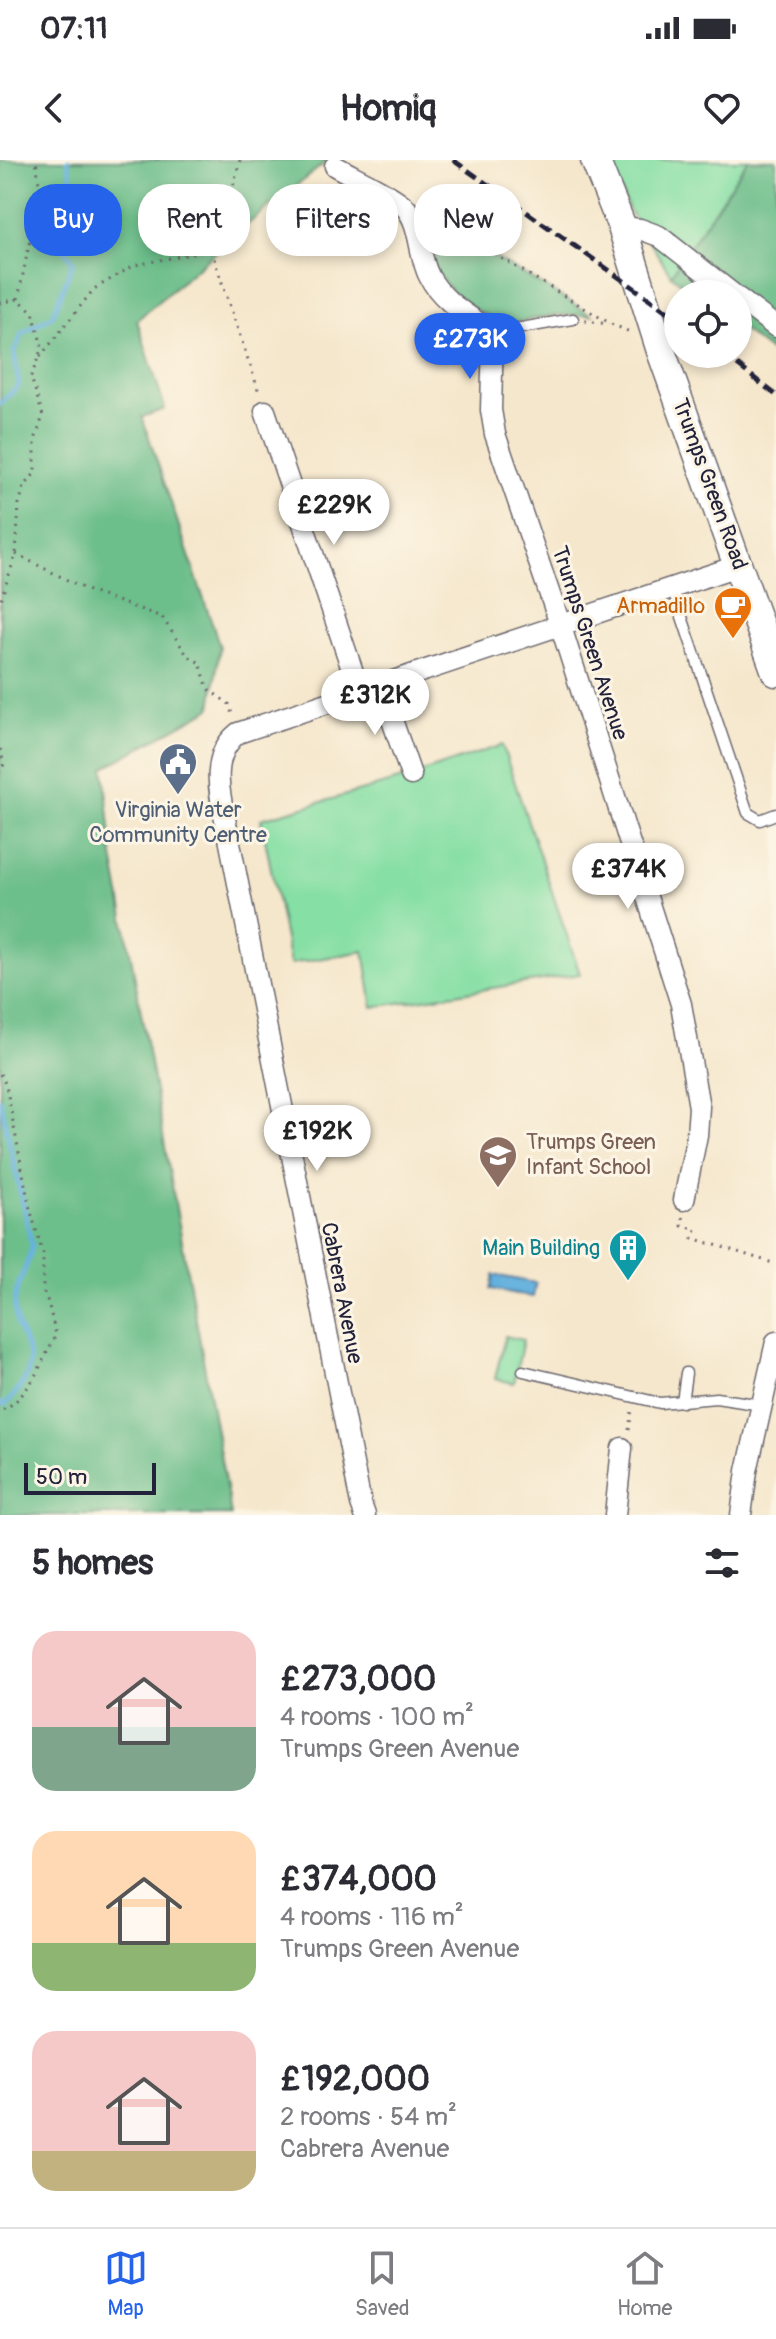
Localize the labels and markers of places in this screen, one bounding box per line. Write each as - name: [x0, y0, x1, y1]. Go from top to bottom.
- pin: £273K: [414, 313, 526, 381]
- pin: £229K: [278, 479, 390, 547]
- cafe icon: Armadillo: [712, 585, 754, 640]
- place label: Armadillo: [616, 592, 705, 620]
- pin: £312K: [319, 669, 431, 737]
- public building icon: Virginia Water Community Centre: [157, 741, 199, 796]
- place label: Virginia Water Community Centre: [89, 796, 267, 849]
- pin: £374K: [572, 843, 684, 911]
- pin: £192K: [261, 1105, 373, 1173]
- place label: Trumps Green Infant School: [526, 1128, 656, 1181]
- school or university icon: Trumps Green Infant School: [477, 1134, 519, 1189]
- building icon: Main Building: [607, 1227, 649, 1282]
- place label: Main Building: [482, 1234, 600, 1262]

